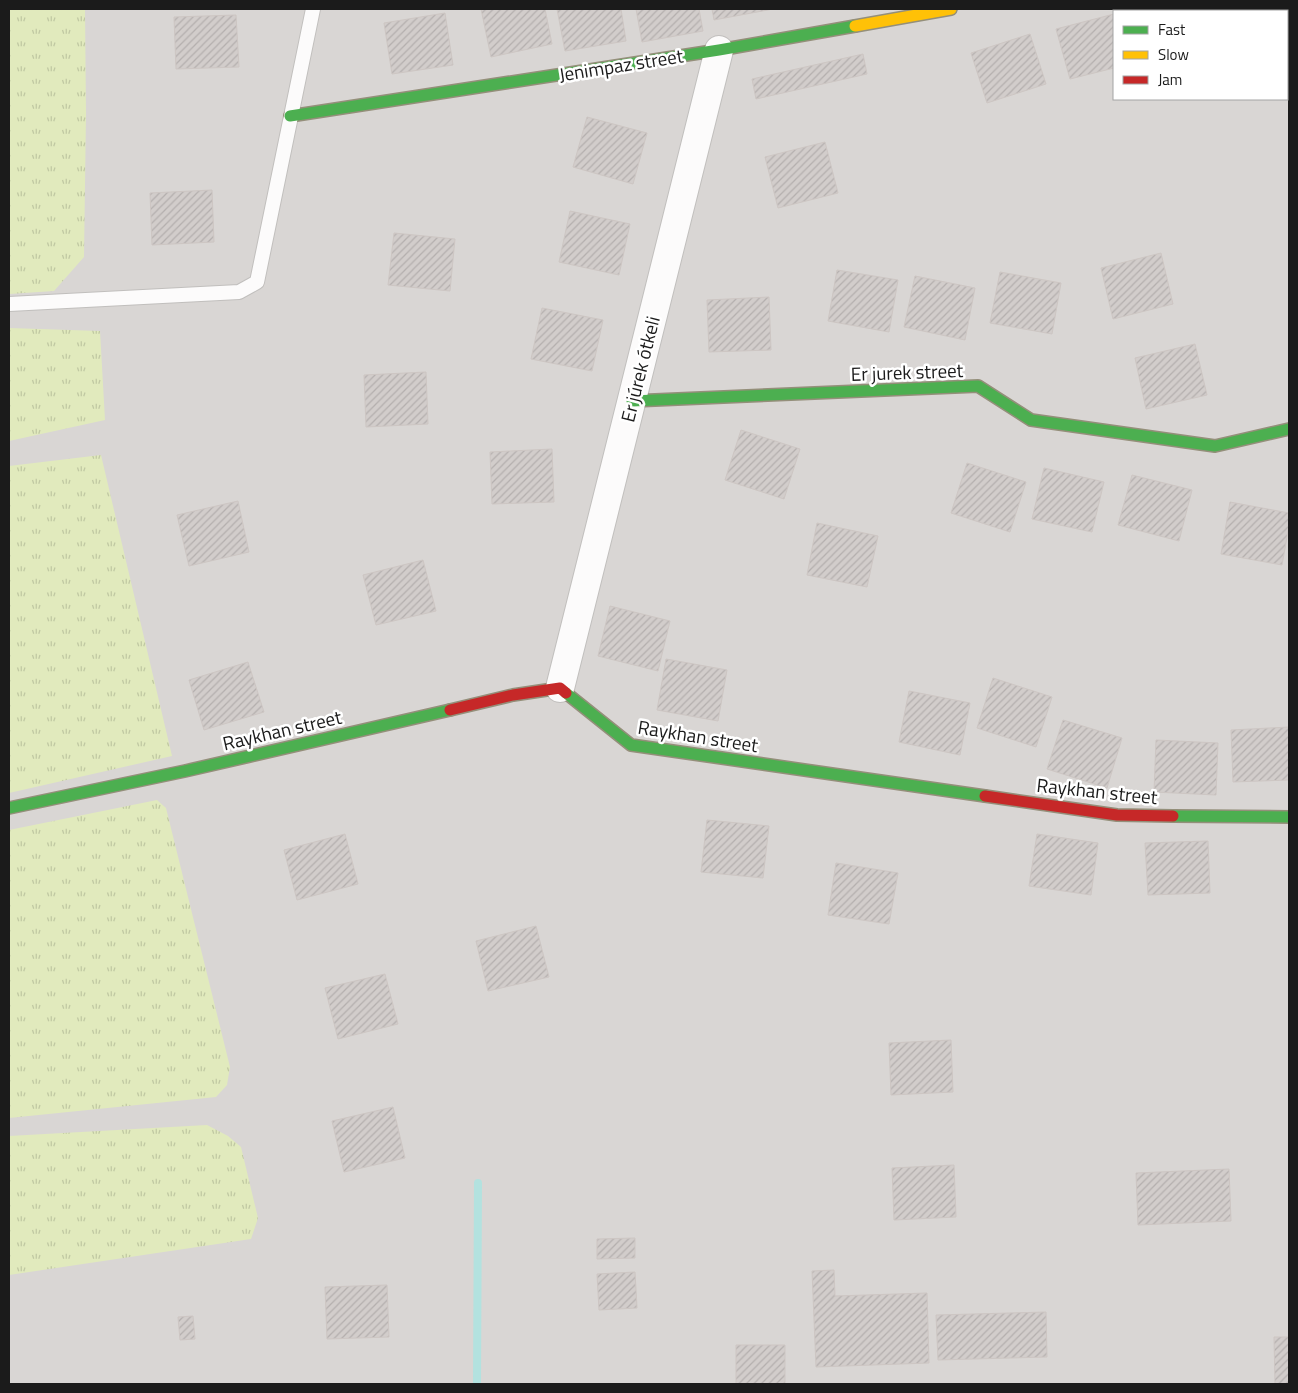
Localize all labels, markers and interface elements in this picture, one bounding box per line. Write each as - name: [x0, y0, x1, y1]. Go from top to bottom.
- legend: [1113, 10, 1288, 100]
- text: Fast: [1158, 18, 1186, 41]
- street label: Jenimpaz street: [557, 40, 685, 89]
- text: Slow: [1158, 43, 1189, 66]
- text: Jam: [1158, 68, 1182, 91]
- street label: Er júrek ótkeli: [612, 313, 667, 425]
- street label: Er jurek street: [850, 355, 964, 388]
- street label: Raykhan street: [220, 702, 345, 757]
- street label: Raykhan street: [636, 712, 761, 759]
- street label: Raykhan street: [1035, 770, 1159, 811]

